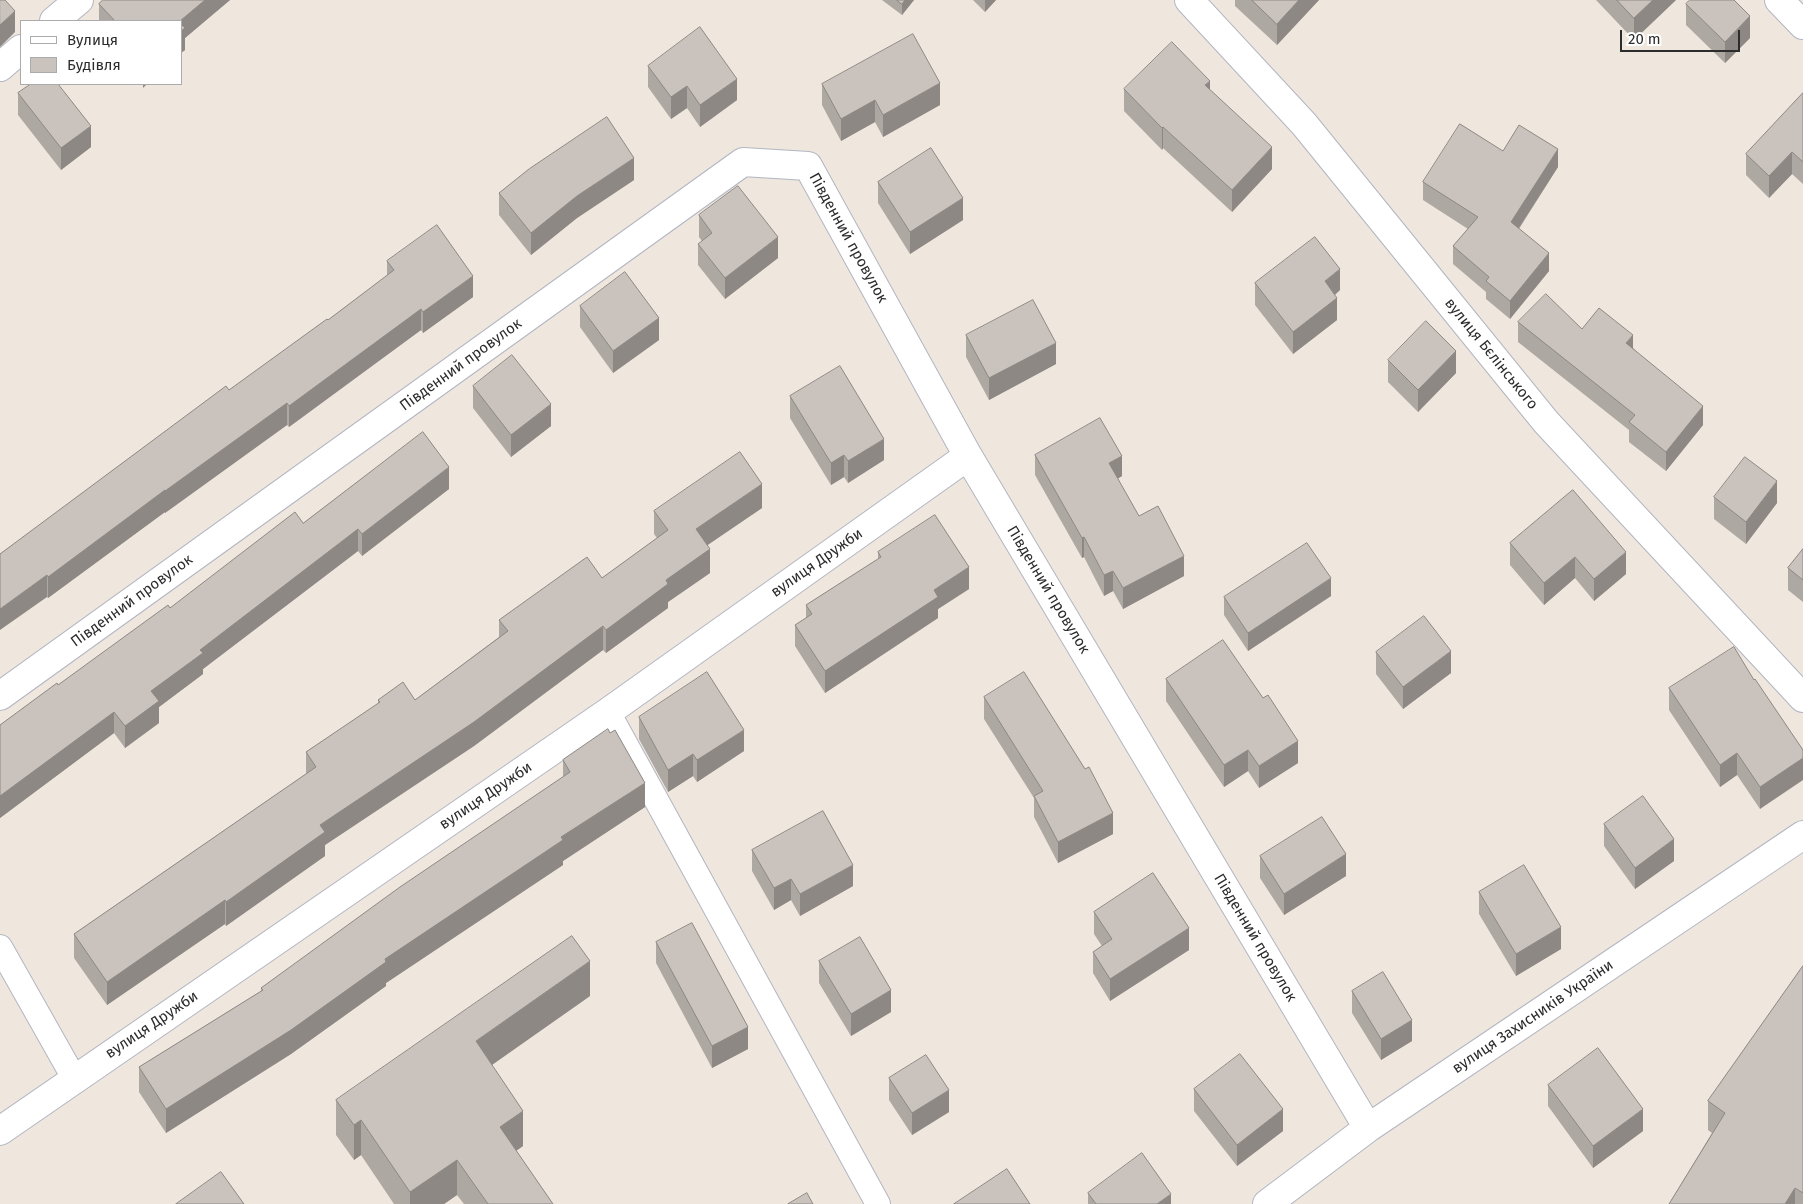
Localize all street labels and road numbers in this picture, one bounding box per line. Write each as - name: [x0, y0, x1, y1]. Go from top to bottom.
- street label: Південний провулок: [805, 170, 891, 306]
- street label: вулиця Бєлінського: [1441, 295, 1541, 413]
- street label: Південний провулок: [397, 315, 525, 415]
- street label: Південний провулок: [1003, 523, 1093, 657]
- street label: вулиця Дружби: [768, 525, 866, 601]
- street label: Південний провулок: [68, 551, 196, 651]
- street label: вулиця Дружби: [436, 758, 536, 834]
- street label: Південний провулок: [1210, 871, 1300, 1005]
- street label: вулиця Захисників України: [1449, 956, 1617, 1078]
- street label: вулиця Дружби: [102, 987, 202, 1063]

